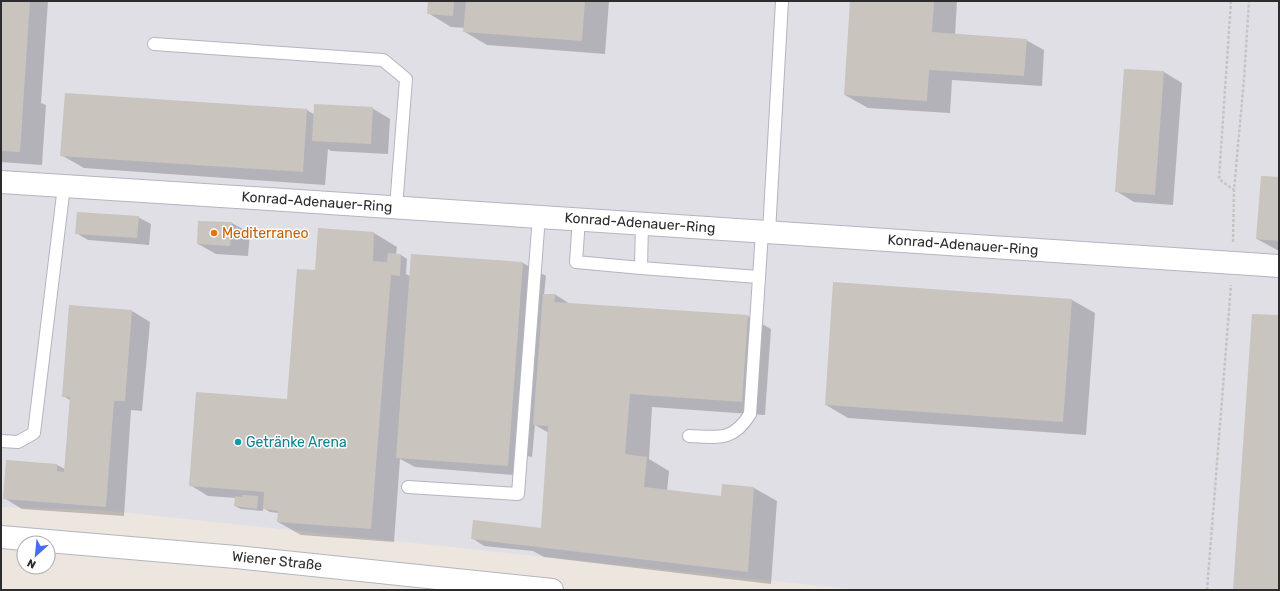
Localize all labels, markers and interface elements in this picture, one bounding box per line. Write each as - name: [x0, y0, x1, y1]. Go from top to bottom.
- street label: Konrad-Adenauer-Ring: [241, 188, 393, 216]
- street label: Konrad-Adenauer-Ring: [564, 209, 716, 237]
- place label: Mediterraneo: [222, 225, 309, 242]
- marker: Mediterraneo: [209, 228, 219, 238]
- street label: Konrad-Adenauer-Ring: [887, 231, 1039, 259]
- place label: Getränke Arena: [246, 434, 347, 451]
- marker: Getränke Arena: [233, 437, 243, 447]
- north arrow: [16, 535, 56, 575]
- street label: Wiener Straße: [231, 548, 323, 574]
- text: N: [25, 556, 38, 571]

